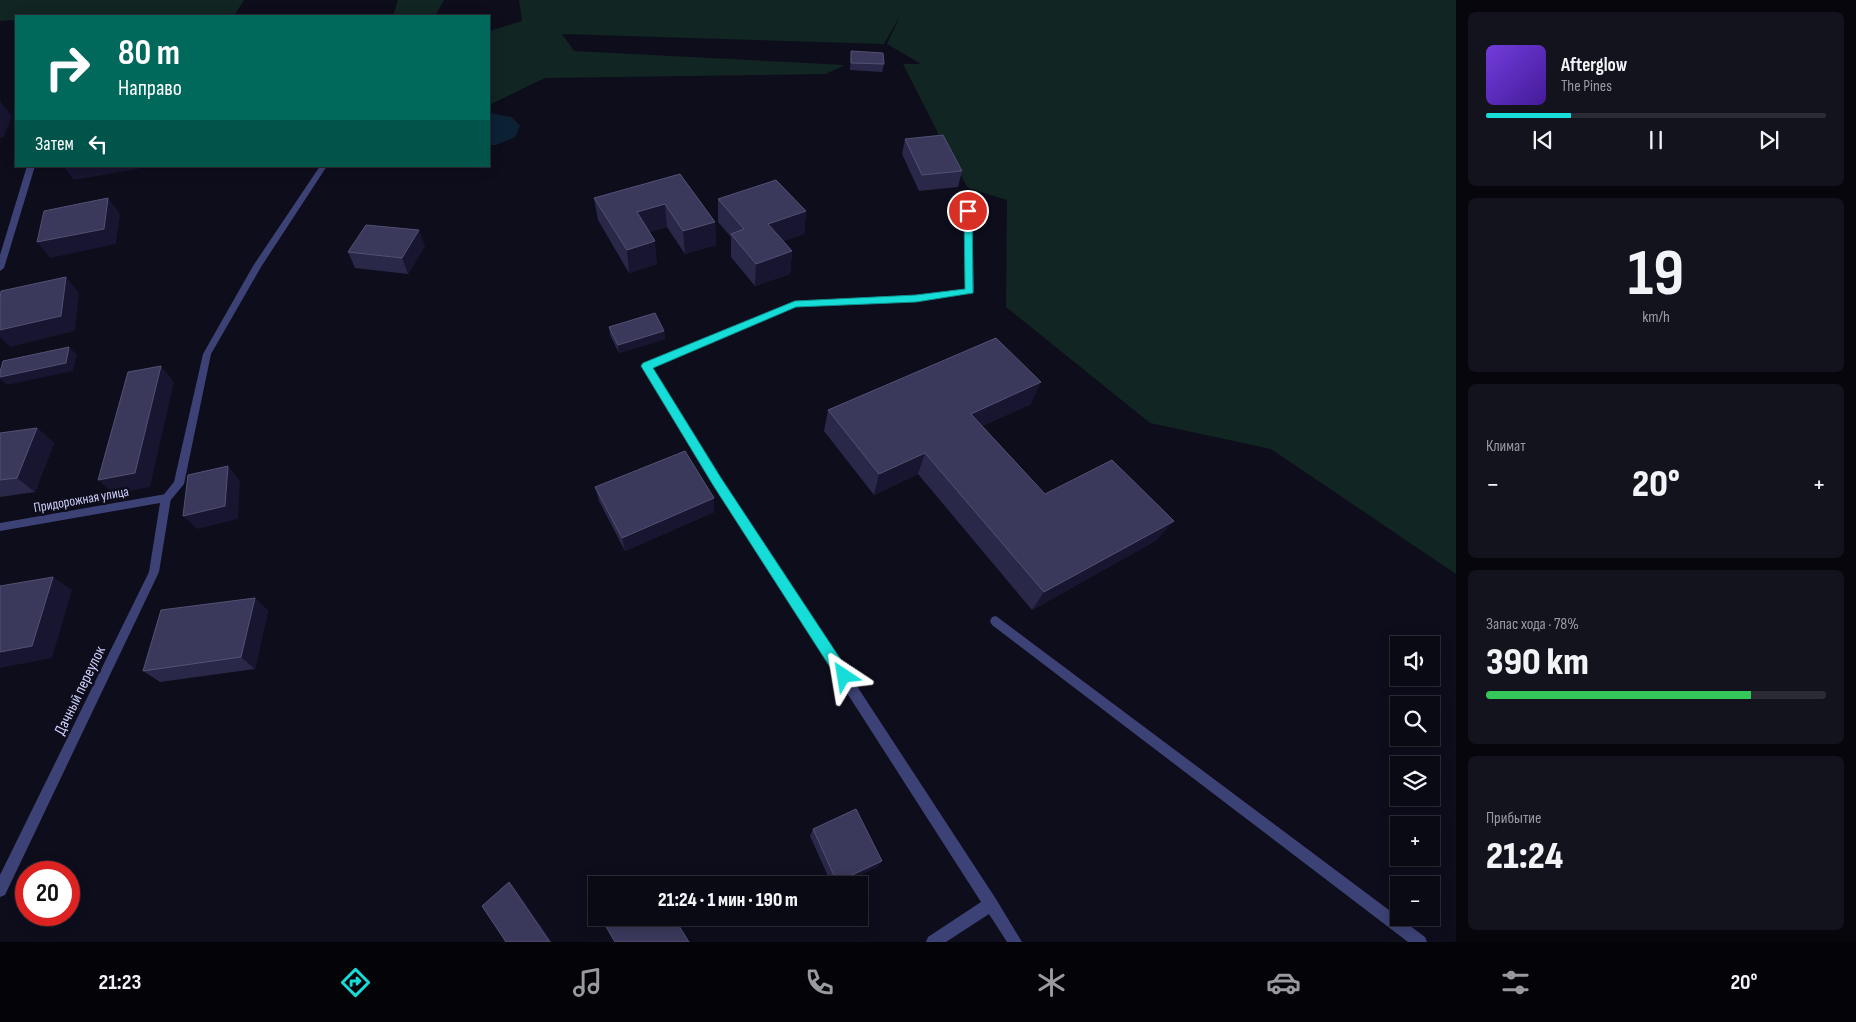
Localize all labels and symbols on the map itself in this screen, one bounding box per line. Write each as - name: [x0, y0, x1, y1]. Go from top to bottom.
- pin: [947, 190, 989, 232]
- street label: Придорожная улица: [32, 483, 130, 516]
- street label: Дачный переулок: [51, 642, 110, 738]
- position arrow: [817, 649, 869, 701]
- speed limit sign: 20: [15, 861, 80, 926]

